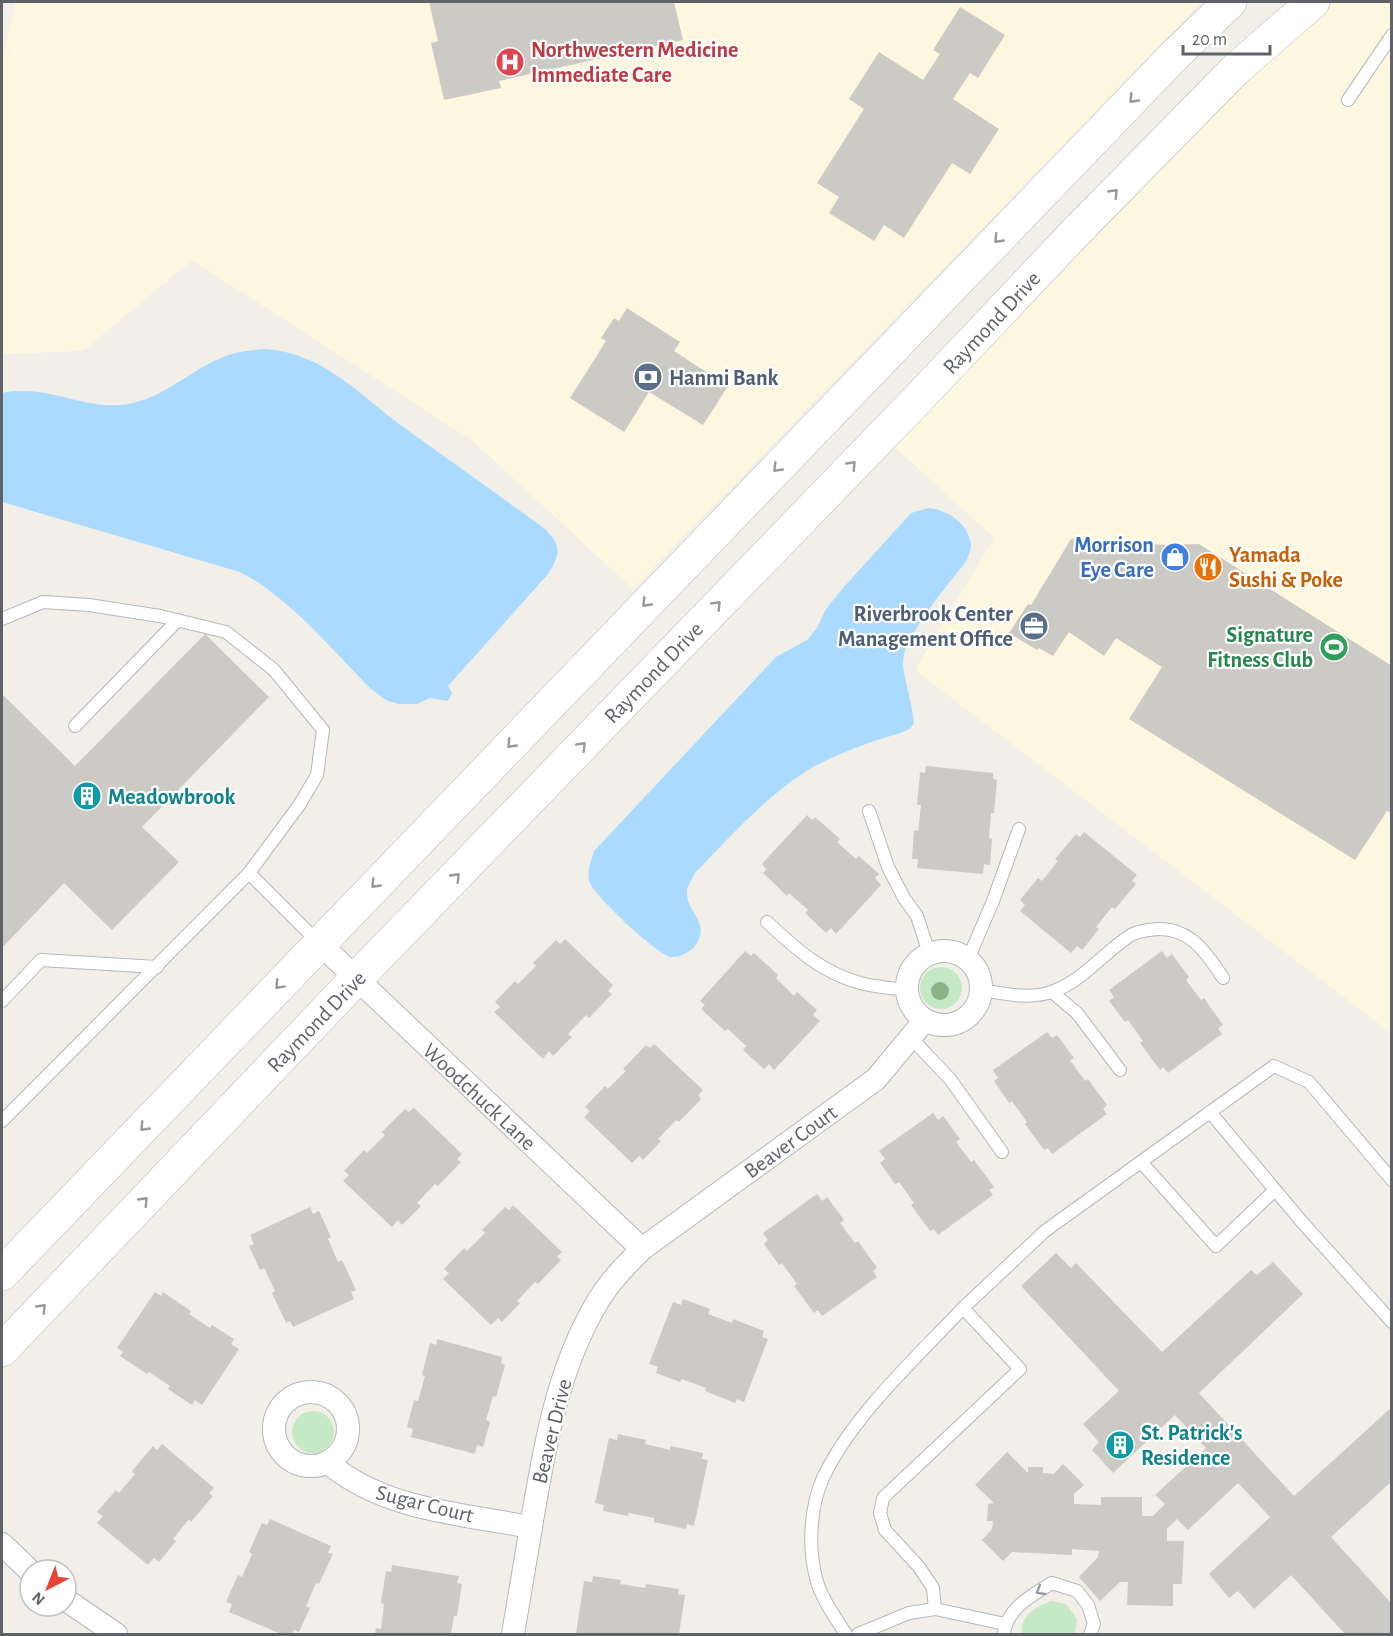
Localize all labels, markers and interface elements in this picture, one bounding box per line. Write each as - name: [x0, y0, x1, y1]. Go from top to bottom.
- scale bar: [1183, 18, 1270, 56]
- text: 20 m: [1192, 31, 1227, 49]
- place label: Northwestern Medicine Immediate Care: [531, 39, 738, 86]
- hospital icon: Northwestern Medicine Immediate Care: [494, 46, 526, 78]
- one-way arrow: [1129, 91, 1140, 102]
- one-way arrow: [1107, 189, 1118, 199]
- one-way arrow: [994, 232, 1005, 243]
- street label: Raymond Drive: [939, 267, 1045, 378]
- bank icon: Hanmi Bank: [632, 361, 664, 393]
- place label: Hanmi Bank: [669, 367, 779, 389]
- one-way arrow: [774, 461, 785, 472]
- one-way arrow: [845, 461, 856, 471]
- place label: Morrison Eye Care: [1074, 534, 1154, 582]
- shop icon: Morrison Eye Care: [1159, 541, 1191, 573]
- place label: Yamada Sushi & Poke: [1229, 544, 1343, 591]
- restaurant icon: Yamada Sushi & Poke: [1192, 551, 1224, 583]
- one-way arrow: [642, 597, 653, 607]
- one-way arrow: [710, 602, 721, 612]
- place label: Riverbrook Center Management Office: [838, 603, 1013, 650]
- office icon: Riverbrook Center Management Office: [1018, 610, 1050, 642]
- street label: Raymond Drive: [600, 618, 707, 728]
- place label: Signature Fitness Club: [1207, 624, 1313, 671]
- sports icon: Signature Fitness Club: [1318, 631, 1350, 663]
- one-way arrow: [507, 736, 518, 747]
- one-way arrow: [575, 742, 586, 752]
- building icon: Meadowbrook: [71, 780, 103, 812]
- place label: Meadowbrook: [108, 786, 235, 808]
- one-way arrow: [449, 873, 460, 883]
- one-way arrow: [372, 877, 383, 888]
- street label: Raymond Drive: [263, 967, 370, 1077]
- one-way arrow: [275, 978, 286, 989]
- street label: Woodchuck Lane: [419, 1039, 540, 1154]
- street label: Beaver Court: [740, 1101, 841, 1183]
- one-way arrow: [141, 1119, 152, 1130]
- one-way arrow: [136, 1198, 147, 1209]
- one-way arrow: [35, 1304, 46, 1314]
- street label: Beaver Drive: [528, 1377, 576, 1486]
- place label: St. Patrick's Residence: [1141, 1422, 1243, 1469]
- building icon: St. Patrick's Residence: [1104, 1429, 1136, 1461]
- street label: Sugar Court: [374, 1481, 476, 1527]
- north arrow: [18, 1558, 78, 1618]
- one-way arrow: [1036, 1583, 1046, 1595]
- text: N: [29, 1589, 48, 1608]

